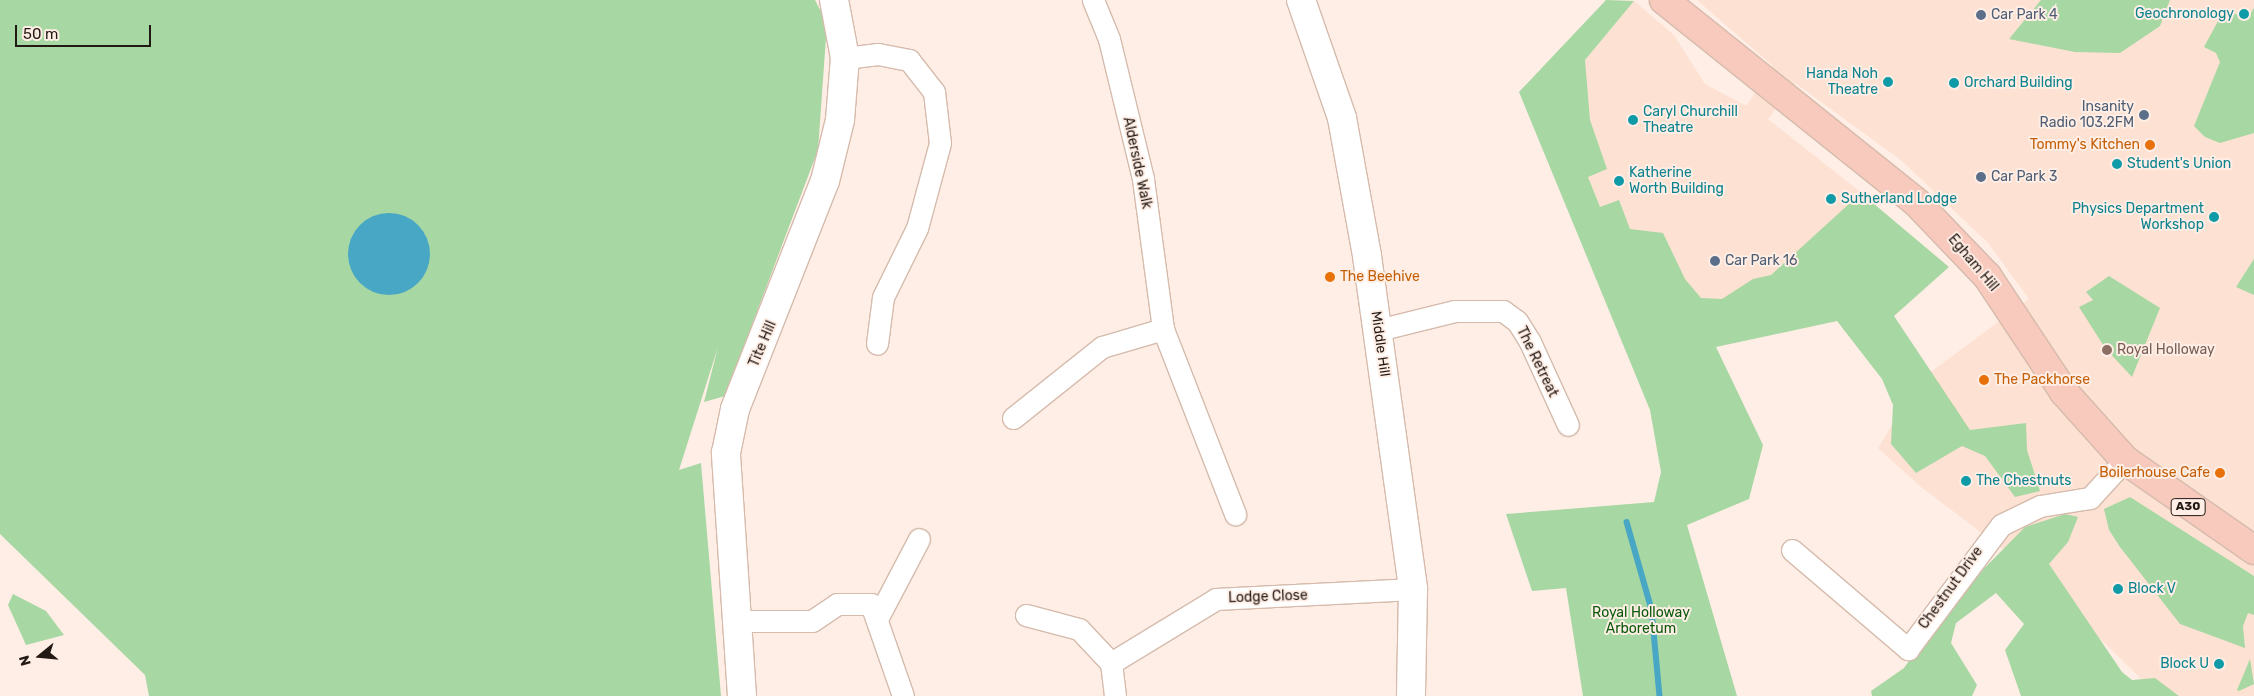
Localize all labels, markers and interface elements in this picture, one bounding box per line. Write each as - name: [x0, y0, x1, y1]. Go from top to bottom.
- place label: Geochronology: [2135, 6, 2234, 22]
- place label: Car Park 4: [1991, 7, 2058, 23]
- marker: Geochronology: [2238, 8, 2250, 20]
- marker: Car Park 4: [1975, 9, 1987, 21]
- scale bar: [18, 15, 154, 47]
- text: 50 m: [23, 25, 58, 43]
- place label: Handa Noh Theatre: [1806, 66, 1878, 98]
- place label: Orchard Building: [1964, 75, 2073, 91]
- marker: Handa Noh Theatre: [1882, 76, 1894, 88]
- marker: Orchard Building: [1948, 77, 1960, 89]
- place label: Insanity Radio 103.2FM: [2040, 99, 2134, 132]
- place label: Caryl Churchill Theatre: [1643, 104, 1738, 136]
- marker: Insanity Radio 103.2FM: [2138, 109, 2150, 121]
- marker: Caryl Churchill Theatre: [1627, 114, 1639, 126]
- street label: Alderside Walk: [1119, 115, 1155, 211]
- place label: Tommy's Kitchen: [2030, 137, 2140, 153]
- marker: Tommy's Kitchen: [2144, 139, 2156, 151]
- place label: Student's Union: [2127, 156, 2231, 172]
- marker: Student's Union: [2111, 158, 2123, 170]
- place label: Katherine Worth Building: [1629, 165, 1724, 198]
- place label: Car Park 3: [1991, 169, 2058, 185]
- marker: Car Park 3: [1975, 171, 1987, 183]
- marker: Katherine Worth Building: [1613, 175, 1625, 187]
- place label: Sutherland Lodge: [1841, 191, 1957, 207]
- marker: Sutherland Lodge: [1825, 193, 1837, 205]
- place label: Physics Department Workshop: [2072, 201, 2204, 233]
- marker: Physics Department Workshop: [2208, 211, 2220, 223]
- street label: Egham Hill: [1944, 231, 2002, 295]
- place label: Car Park 16: [1725, 253, 1798, 269]
- marker: Car Park 16: [1709, 255, 1721, 267]
- place label: The Beehive: [1340, 269, 1420, 285]
- marker: The Beehive: [1324, 271, 1336, 283]
- street label: Middle Hill: [1367, 310, 1393, 378]
- street label: Tite Hill: [746, 318, 780, 370]
- street label: The Retreat: [1513, 324, 1561, 400]
- place label: Royal Holloway: [2117, 342, 2215, 358]
- marker: Royal Holloway: [2101, 344, 2113, 356]
- place label: The Packhorse: [1994, 372, 2090, 388]
- marker: The Packhorse: [1978, 374, 1990, 386]
- place label: Boilerhouse Cafe: [2099, 465, 2210, 481]
- marker: Boilerhouse Cafe: [2214, 467, 2226, 479]
- place label: The Chestnuts: [1976, 473, 2071, 489]
- marker: The Chestnuts: [1960, 475, 1972, 487]
- road number: A30: [2170, 498, 2206, 516]
- street label: Chestnut Drive: [1915, 544, 1987, 632]
- place label: Block V: [2128, 581, 2176, 597]
- marker: Block V: [2112, 583, 2124, 595]
- street label: Lodge Close: [1228, 587, 1308, 607]
- park label: Royal Holloway Arboretum: [1592, 605, 1690, 638]
- north arrow: [15, 631, 65, 681]
- text: N: [16, 653, 35, 668]
- place label: Block U: [2160, 656, 2209, 672]
- marker: Block U: [2213, 658, 2225, 670]

